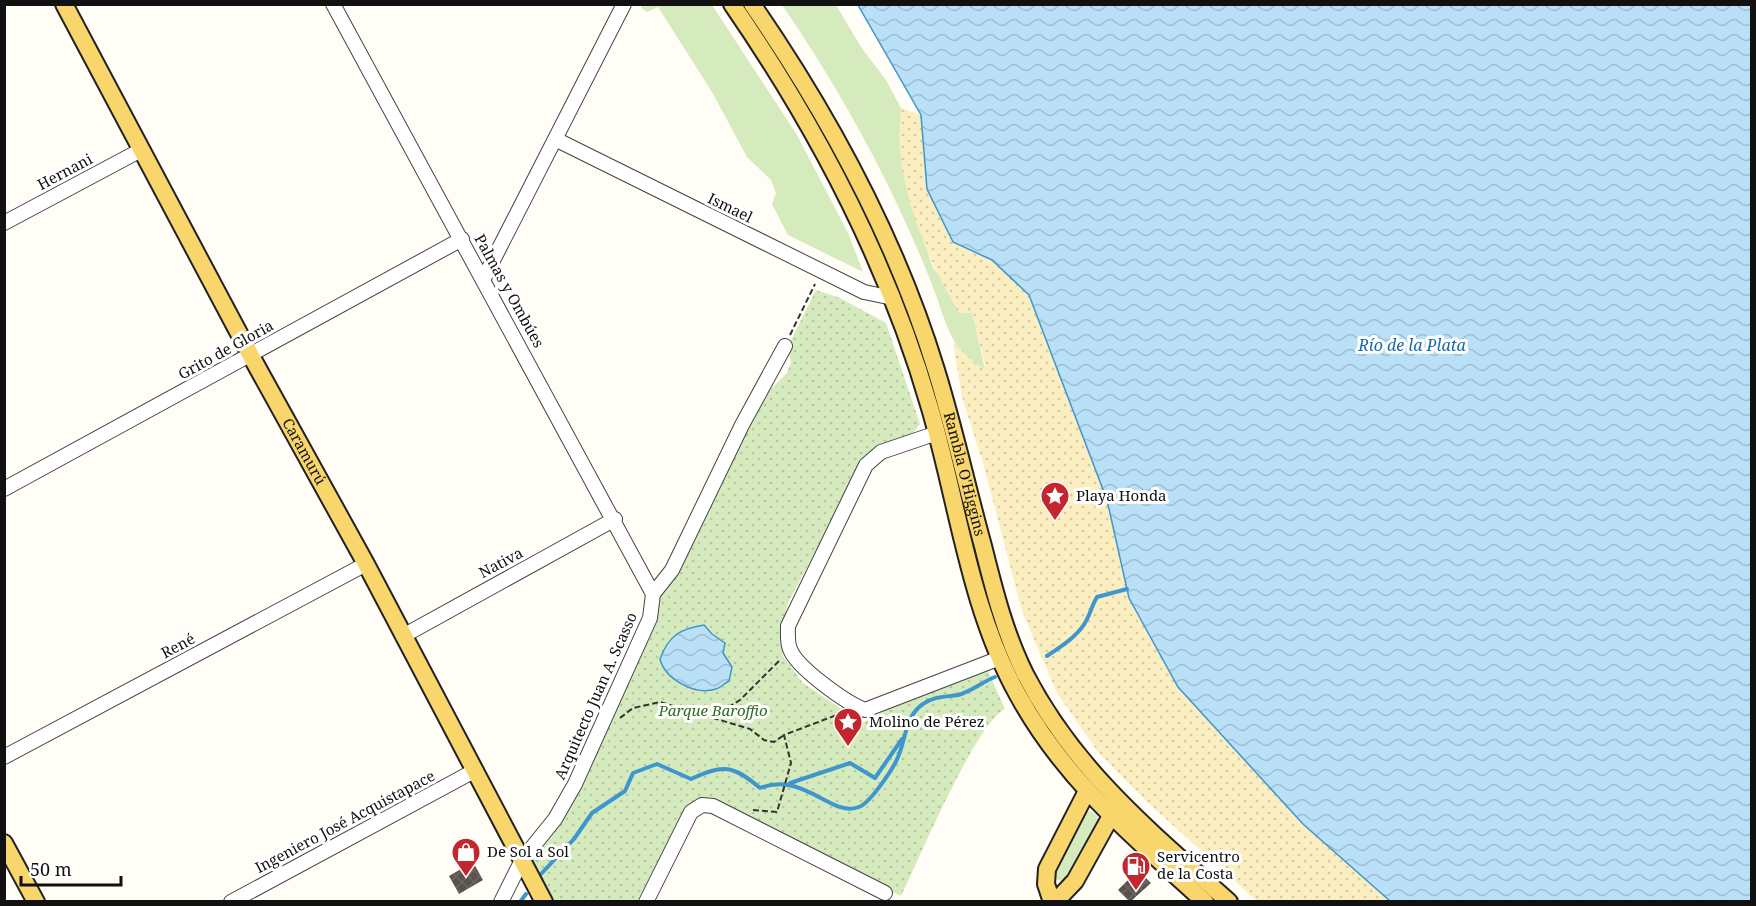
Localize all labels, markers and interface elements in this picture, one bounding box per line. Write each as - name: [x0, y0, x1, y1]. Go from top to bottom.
- street label: Hernani: [34, 148, 96, 194]
- street label: Ismael: [705, 188, 757, 227]
- street label: Palmas y Ombúes: [470, 230, 549, 351]
- street label: Grito de Gloria: [174, 315, 277, 384]
- water label: Río de la Plata: [1357, 334, 1467, 356]
- street label: Rambla O'Higgins: [940, 409, 991, 538]
- street label: Caramurú: [278, 414, 332, 489]
- place icon: Playa Honda: [1039, 480, 1071, 522]
- place label: Playa Honda: [1076, 485, 1167, 505]
- street label: Nativa: [475, 542, 526, 582]
- street label: Arquitecto Juan A. Scasso: [549, 609, 641, 782]
- street label: René: [157, 628, 198, 662]
- park label: Parque Baroffio: [657, 700, 768, 720]
- place icon: Molino de Pérez: [832, 706, 864, 748]
- place label: Molino de Pérez: [869, 711, 984, 731]
- street label: Ingeniero José Acquistapace: [251, 765, 438, 877]
- shop icon: De Sol a Sol: [450, 836, 482, 878]
- place label: De Sol a Sol: [487, 841, 569, 861]
- place label: Servicentro de la Costa: [1157, 846, 1240, 883]
- scale bar: [21, 849, 122, 887]
- fuel station icon: Servicentro de la Costa: [1120, 850, 1152, 892]
- text: 50 m: [30, 857, 72, 881]

